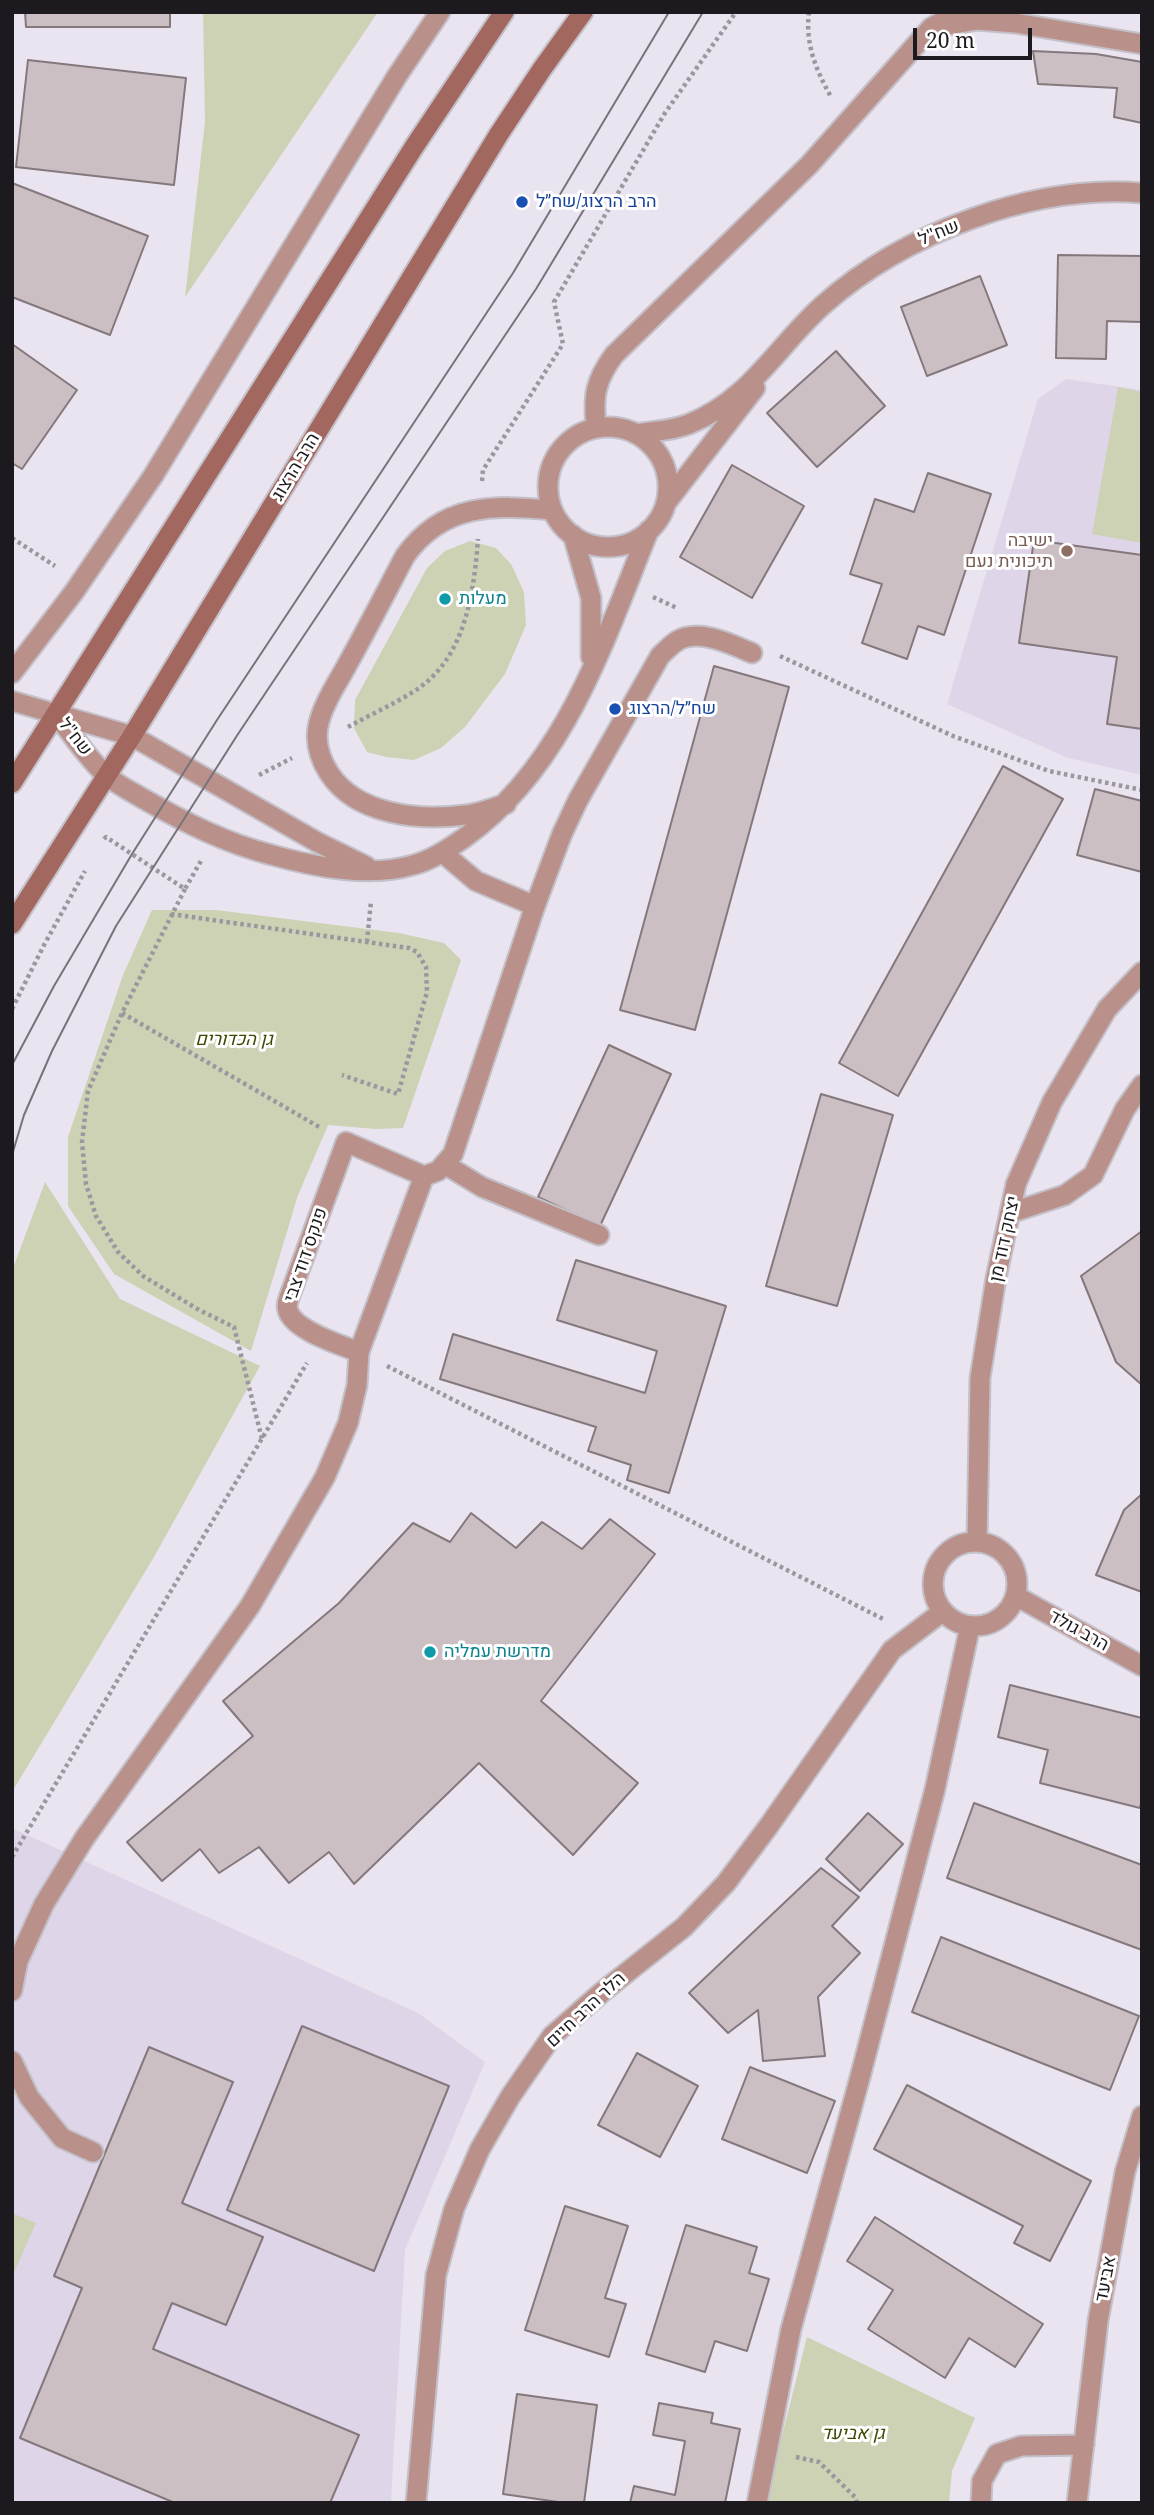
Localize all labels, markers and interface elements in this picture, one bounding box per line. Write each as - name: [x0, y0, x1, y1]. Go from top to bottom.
- scale bar: [916, 14, 1035, 58]
- text: 20 m: [926, 26, 975, 54]
- place label: הרב הרצוג/שח״ל: [536, 191, 657, 213]
- marker: הרב הרצוג/שח״ל: [514, 194, 530, 210]
- street label: שח"ל: [916, 215, 962, 251]
- street label: הרב הרצוג: [267, 429, 325, 505]
- place label: ישיבה תיכונית נעם: [965, 530, 1053, 572]
- marker: ישיבה תיכונית נעם: [1059, 543, 1075, 559]
- place label: מעלות: [459, 588, 507, 610]
- marker: מעלות: [437, 591, 453, 607]
- place label: שח״ל/הרצוג: [629, 698, 716, 720]
- marker: שח״ל/הרצוג: [607, 701, 623, 717]
- street label: שח"ל: [54, 714, 96, 760]
- park label: גן הכדורים: [195, 1029, 273, 1051]
- street label: יצחק דוד מן: [985, 1194, 1025, 1284]
- street label: פנקס דוד צבי: [280, 1205, 332, 1305]
- street label: הרב גולד: [1046, 1606, 1112, 1656]
- place label: מדרשת עמליה: [444, 1641, 551, 1663]
- marker: מדרשת עמליה: [422, 1644, 438, 1660]
- street label: הלר הרב חיים: [542, 1968, 630, 2052]
- street label: אביעד: [1091, 2254, 1121, 2304]
- park label: גן אביעד: [821, 2423, 885, 2445]

